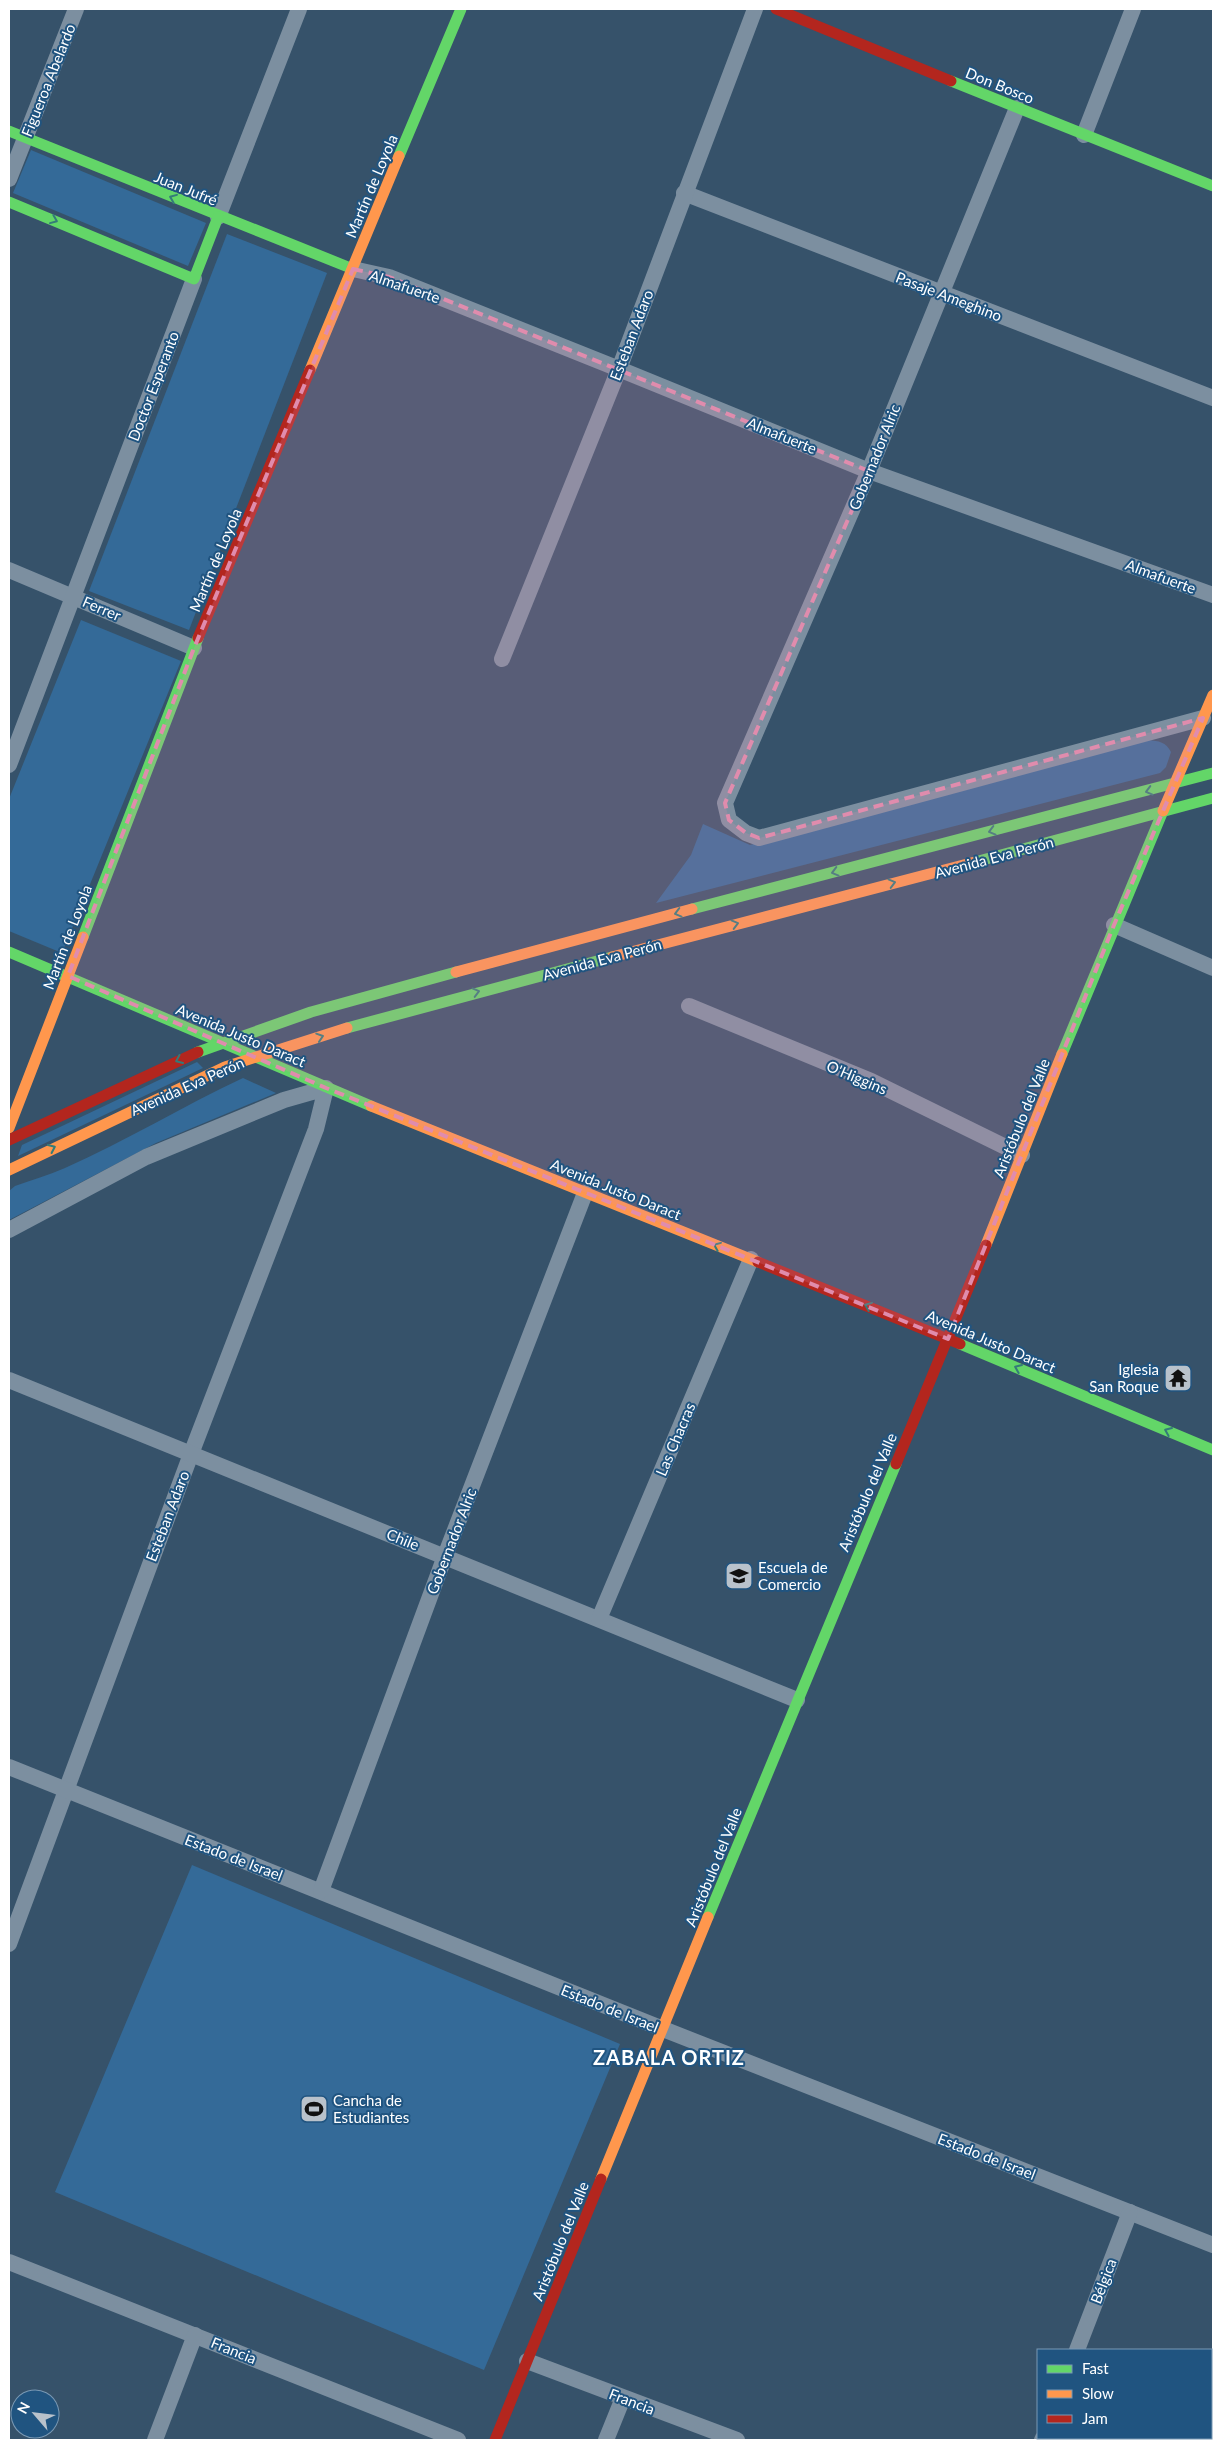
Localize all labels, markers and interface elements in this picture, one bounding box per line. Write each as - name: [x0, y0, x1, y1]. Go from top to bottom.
- street label: Figueroa Abelardo: [17, 21, 79, 139]
- street label: Don Bosco: [963, 63, 1037, 107]
- street label: Martín de Loyola: [341, 132, 401, 240]
- street label: Juan Jufré: [152, 167, 220, 209]
- one-way arrow: [169, 194, 178, 205]
- one-way arrow: [49, 214, 58, 225]
- street label: Almafuerte: [367, 266, 443, 307]
- street label: Pasaje Ameghino: [893, 268, 1005, 324]
- street label: Esteban Adaro: [606, 287, 656, 383]
- street label: Doctor Esperanto: [124, 329, 182, 443]
- street label: Gobernador Alric: [845, 402, 903, 512]
- street label: Almafuerte: [745, 413, 820, 457]
- street label: Martín de Loyola: [185, 506, 245, 614]
- street label: Almafuerte: [1123, 555, 1199, 597]
- street label: Ferrer: [80, 592, 124, 624]
- one-way arrow: [1145, 785, 1154, 796]
- one-way arrow: [989, 826, 997, 836]
- street label: Avenida Eva Perón: [933, 832, 1055, 882]
- one-way arrow: [830, 866, 839, 877]
- one-way arrow: [888, 878, 897, 889]
- street label: Martín de Loyola: [39, 882, 95, 992]
- one-way arrow: [673, 907, 682, 918]
- one-way arrow: [730, 919, 739, 930]
- street label: Avenida Eva Perón: [541, 934, 663, 984]
- one-way arrow: [472, 987, 481, 998]
- street label: Avenida Justo Daract: [174, 1000, 309, 1071]
- one-way arrow: [315, 1032, 324, 1042]
- street label: Avenida Eva Perón: [127, 1053, 247, 1119]
- one-way arrow: [175, 1053, 184, 1064]
- street label: O'Higgins: [824, 1056, 890, 1098]
- street label: Aristóbulo del Valle: [989, 1056, 1053, 1180]
- one-way arrow: [47, 1144, 56, 1155]
- street label: Avenida Justo Daract: [548, 1155, 684, 1224]
- one-way arrow: [713, 1241, 722, 1252]
- one-way arrow: [864, 1302, 873, 1313]
- street label: Avenida Justo Daract: [924, 1306, 1059, 1377]
- place label: Iglesia San Roque: [1089, 1360, 1159, 1395]
- temple icon: Iglesia San Roque: [1163, 1363, 1193, 1393]
- one-way arrow: [1014, 1364, 1023, 1375]
- street label: Las Chacras: [652, 1400, 698, 1478]
- one-way arrow: [1164, 1427, 1173, 1437]
- street label: Aristóbulo del Valle: [834, 1430, 900, 1554]
- street label: Esteban Adaro: [142, 1468, 192, 1564]
- street label: Gobernador Alric: [422, 1485, 480, 1597]
- street label: Chile: [384, 1524, 422, 1554]
- place label: Escuela de Comercio: [758, 1558, 828, 1593]
- school or university icon: Escuela de Comercio: [724, 1561, 754, 1591]
- street label: Aristóbulo del Valle: [681, 1805, 745, 1929]
- street label: Estado de Israel: [182, 1830, 286, 1884]
- street label: Estado de Israel: [559, 1980, 661, 2036]
- district label: ZABALA ORTIZ: [593, 2045, 745, 2069]
- place label: Cancha de Estudiantes: [333, 2091, 409, 2126]
- sports icon: Cancha de Estudiantes: [299, 2094, 329, 2124]
- street label: Estado de Israel: [935, 2129, 1039, 2183]
- street label: Aristóbulo del Valle: [528, 2179, 592, 2303]
- street label: Bélgica: [1086, 2256, 1120, 2306]
- street label: Francia: [209, 2333, 259, 2367]
- legend: [1037, 2349, 1212, 2439]
- text: Fast: [1082, 2359, 1109, 2377]
- street label: Francia: [607, 2384, 657, 2418]
- text: Slow: [1082, 2384, 1114, 2402]
- north arrow: [10, 2389, 60, 2439]
- text: N: [13, 2399, 33, 2416]
- text: Jam: [1082, 2409, 1108, 2427]

